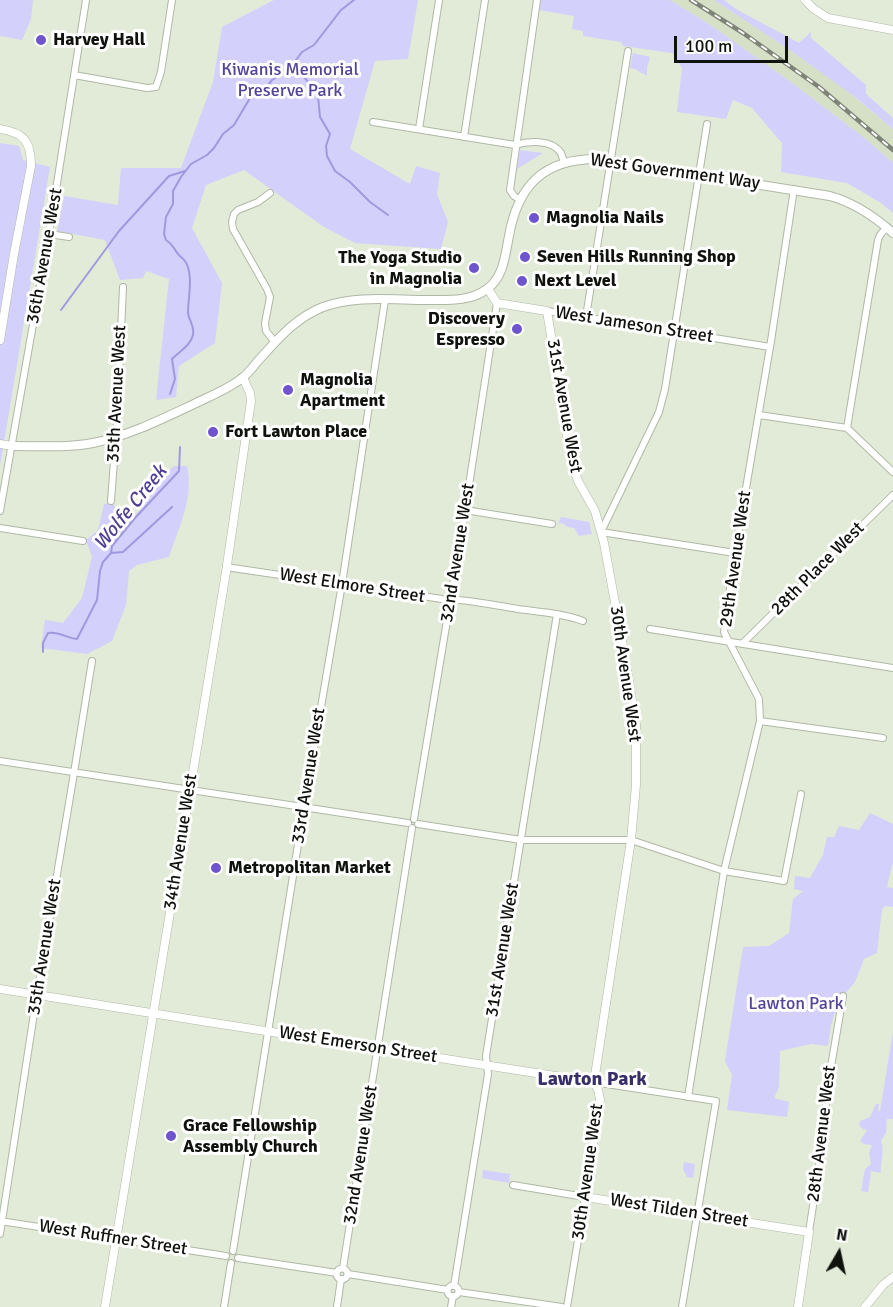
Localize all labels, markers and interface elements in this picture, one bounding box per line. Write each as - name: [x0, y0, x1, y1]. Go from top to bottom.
- scale bar: [677, 24, 791, 62]
- place label: Harvey Hall: [53, 29, 145, 51]
- marker: Harvey Hall: [34, 33, 48, 47]
- text: 100 m: [685, 35, 732, 57]
- park label: Kiwanis Memorial Preserve Park: [221, 59, 359, 101]
- street label: West Government Way: [589, 149, 761, 195]
- street label: 36th Avenue West: [22, 186, 68, 326]
- place label: Magnolia Nails: [546, 207, 664, 229]
- marker: Magnolia Nails: [527, 211, 541, 225]
- place label: Seven Hills Running Shop: [537, 246, 736, 268]
- place label: The Yoga Studio in Magnolia: [338, 247, 462, 290]
- marker: Seven Hills Running Shop: [518, 250, 532, 264]
- marker: The Yoga Studio in Magnolia: [467, 261, 481, 275]
- place label: Next Level: [534, 270, 616, 292]
- marker: Next Level: [515, 274, 529, 288]
- street label: West Jameson Street: [553, 302, 715, 348]
- place label: Discovery Espresso: [428, 308, 505, 350]
- marker: Discovery Espresso: [510, 322, 524, 336]
- street label: 35th Avenue West: [103, 325, 131, 463]
- street label: 31st Avenue West: [542, 337, 586, 475]
- place label: Magnolia Apartment: [300, 369, 385, 412]
- marker: Magnolia Apartment: [281, 383, 295, 397]
- place label: Fort Lawton Place: [225, 421, 367, 443]
- marker: Fort Lawton Place: [206, 425, 220, 439]
- water label: Wolfe Creek: [89, 461, 173, 555]
- street label: 32nd Avenue West: [436, 482, 480, 624]
- street label: 29th Avenue West: [716, 489, 756, 629]
- street label: 28th Place West: [767, 518, 869, 620]
- street label: West Elmore Street: [278, 564, 426, 608]
- street label: 30th Avenue West: [605, 604, 645, 744]
- street label: 33rd Avenue West: [288, 706, 330, 846]
- street label: 34th Avenue West: [160, 772, 202, 912]
- place label: Metropolitan Market: [228, 857, 391, 879]
- marker: Metropolitan Market: [209, 861, 223, 875]
- street label: 35th Avenue West: [24, 877, 66, 1017]
- street label: 31st Avenue West: [482, 881, 524, 1019]
- park label: Lawton Park: [748, 993, 844, 1015]
- street label: West Emerson Street: [277, 1022, 439, 1068]
- street label: 28th Avenue West: [803, 1064, 841, 1204]
- district label: Lawton Park: [537, 1068, 647, 1092]
- street label: 32nd Avenue West: [339, 1084, 383, 1226]
- street label: 30th Avenue West: [568, 1102, 608, 1242]
- place label: Grace Fellowship Assembly Church: [183, 1115, 318, 1158]
- marker: Grace Fellowship Assembly Church: [164, 1129, 178, 1143]
- street label: West Tilden Street: [608, 1189, 750, 1233]
- street label: West Ruffner Street: [37, 1216, 189, 1260]
- north arrow: [809, 1223, 869, 1283]
- text: N: [835, 1224, 849, 1246]

